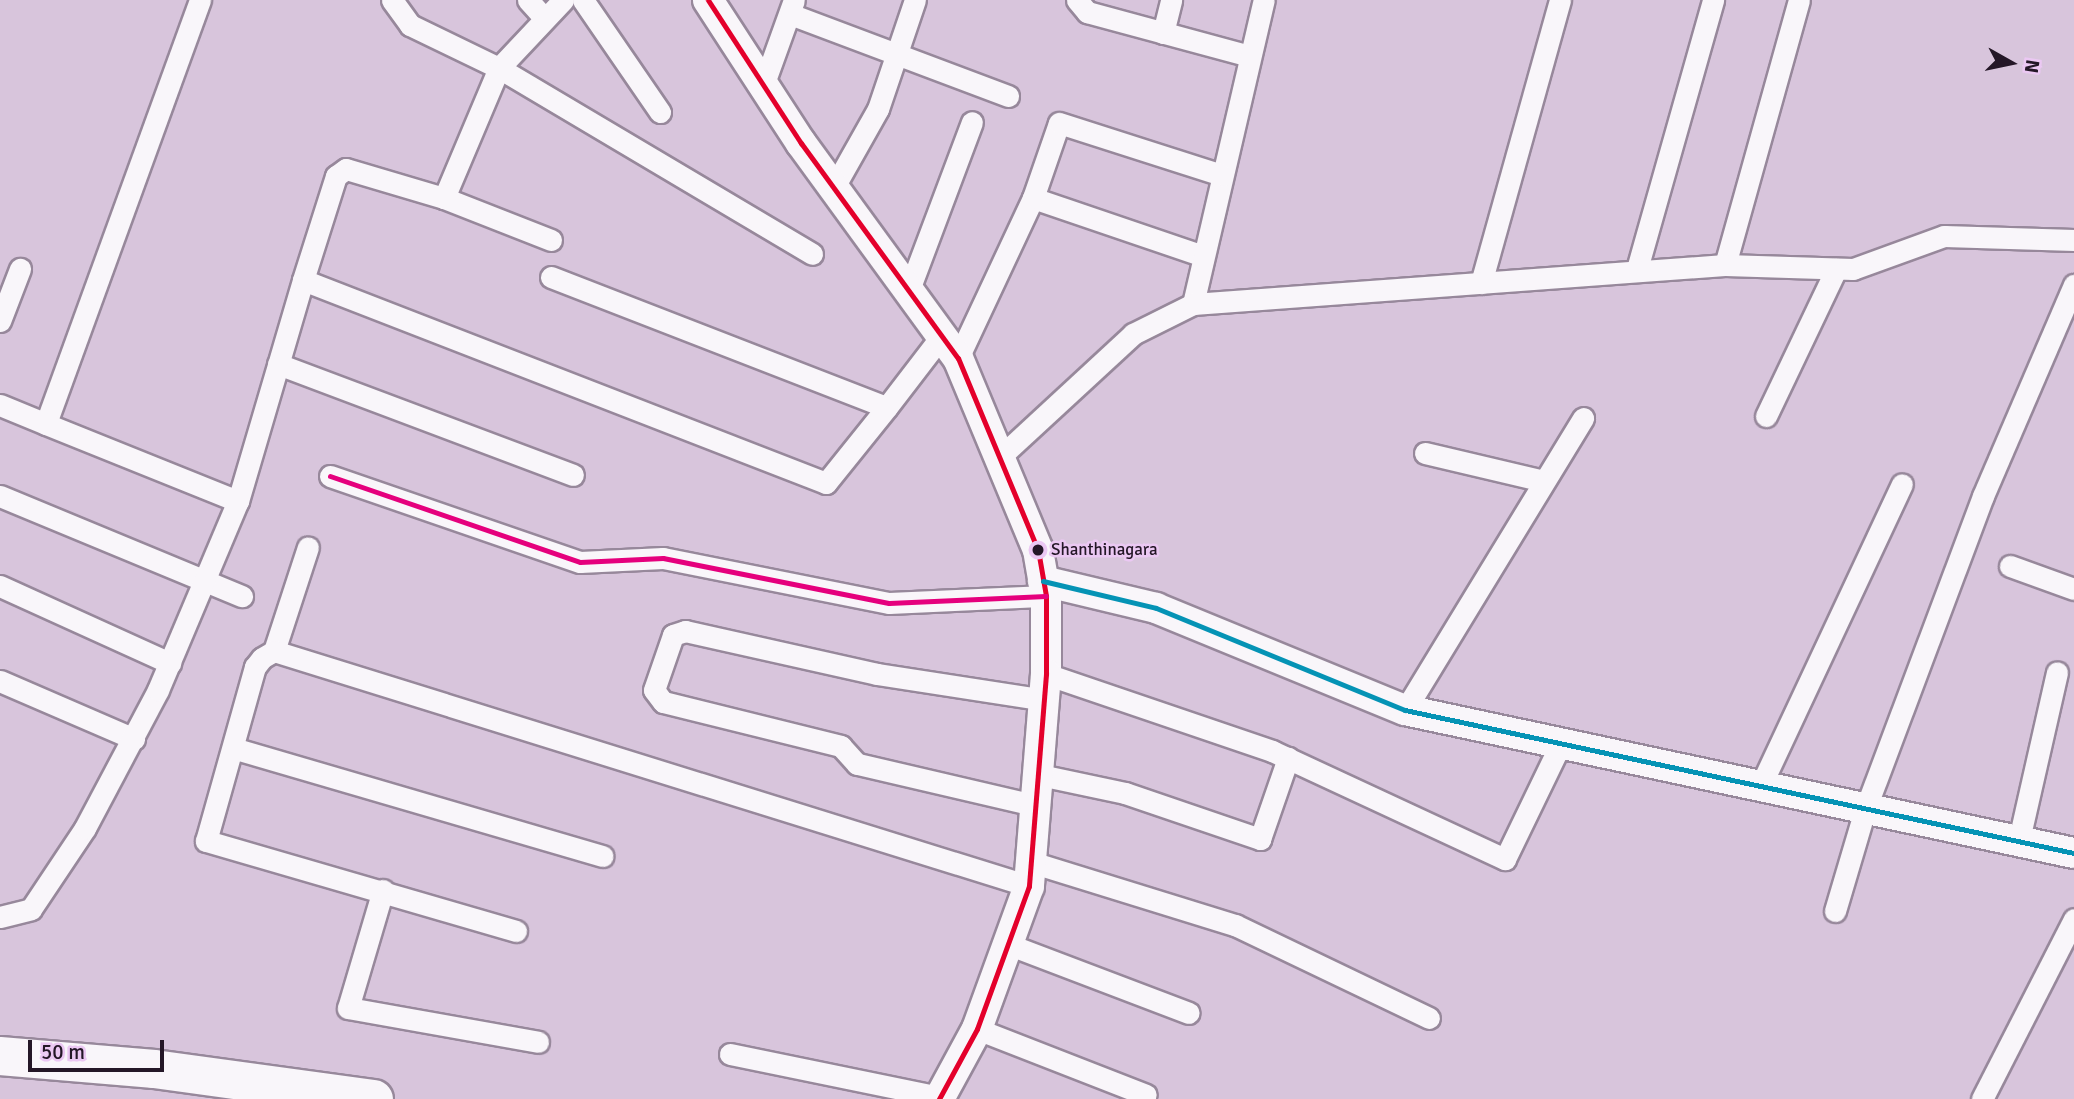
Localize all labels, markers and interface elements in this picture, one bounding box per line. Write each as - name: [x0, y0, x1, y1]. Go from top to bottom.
- north arrow: [1976, 28, 2046, 98]
- text: N: [2019, 58, 2045, 75]
- place label: Shanthinagara: [1051, 540, 1158, 560]
- marker: Shanthinagara: [1031, 543, 1045, 557]
- scale bar: [32, 1026, 168, 1070]
- text: 50 m: [41, 1039, 85, 1065]

